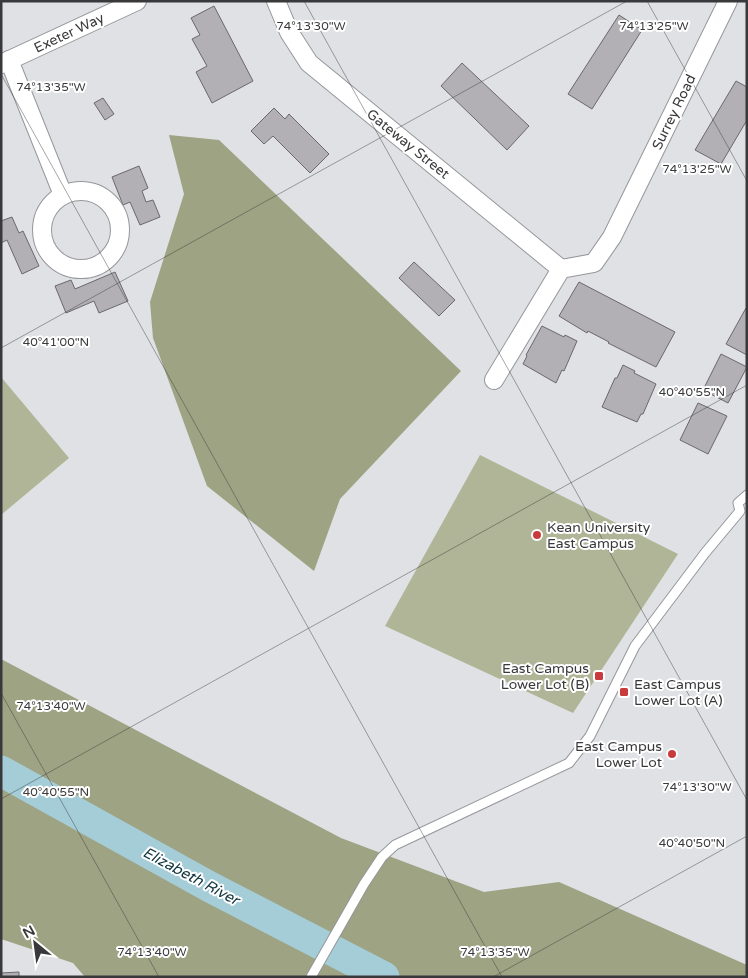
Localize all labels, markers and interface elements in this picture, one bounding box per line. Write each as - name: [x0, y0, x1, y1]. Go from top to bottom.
- street label: Exeter Way: [31, 9, 107, 57]
- text: 74°13'30"W: [276, 19, 346, 33]
- text: 74°13'25"W: [619, 19, 689, 33]
- street label: Surrey Road: [648, 72, 700, 152]
- text: 74°13'35"W: [16, 80, 86, 94]
- street label: Gateway Street: [363, 106, 453, 183]
- text: 74°13'25"W: [662, 162, 732, 176]
- text: 40°41'00"N: [23, 335, 89, 349]
- text: 40°40'55"N: [659, 385, 725, 399]
- place label: Kean University East Campus: [547, 519, 651, 552]
- marker: Kean University East Campus: [531, 529, 543, 541]
- place label: East Campus Lower Lot (B): [501, 660, 589, 693]
- marker: East Campus Lower Lot (B): [593, 670, 605, 682]
- place label: East Campus Lower Lot (A): [634, 676, 723, 709]
- marker: East Campus Lower Lot (A): [618, 686, 630, 698]
- text: 74°13'40"W: [16, 699, 86, 713]
- place label: East Campus Lower Lot: [575, 738, 663, 771]
- marker: East Campus Lower Lot: [666, 748, 678, 760]
- text: 74°13'30"W: [662, 780, 732, 794]
- text: 40°40'55"N: [23, 785, 89, 799]
- text: 40°40'50"N: [659, 836, 725, 850]
- water label: Elizabeth River: [140, 843, 244, 910]
- north arrow: [10, 918, 60, 968]
- text: N: [20, 922, 38, 942]
- text: 74°13'40"W: [117, 945, 187, 959]
- text: 74°13'35"W: [460, 945, 530, 959]

